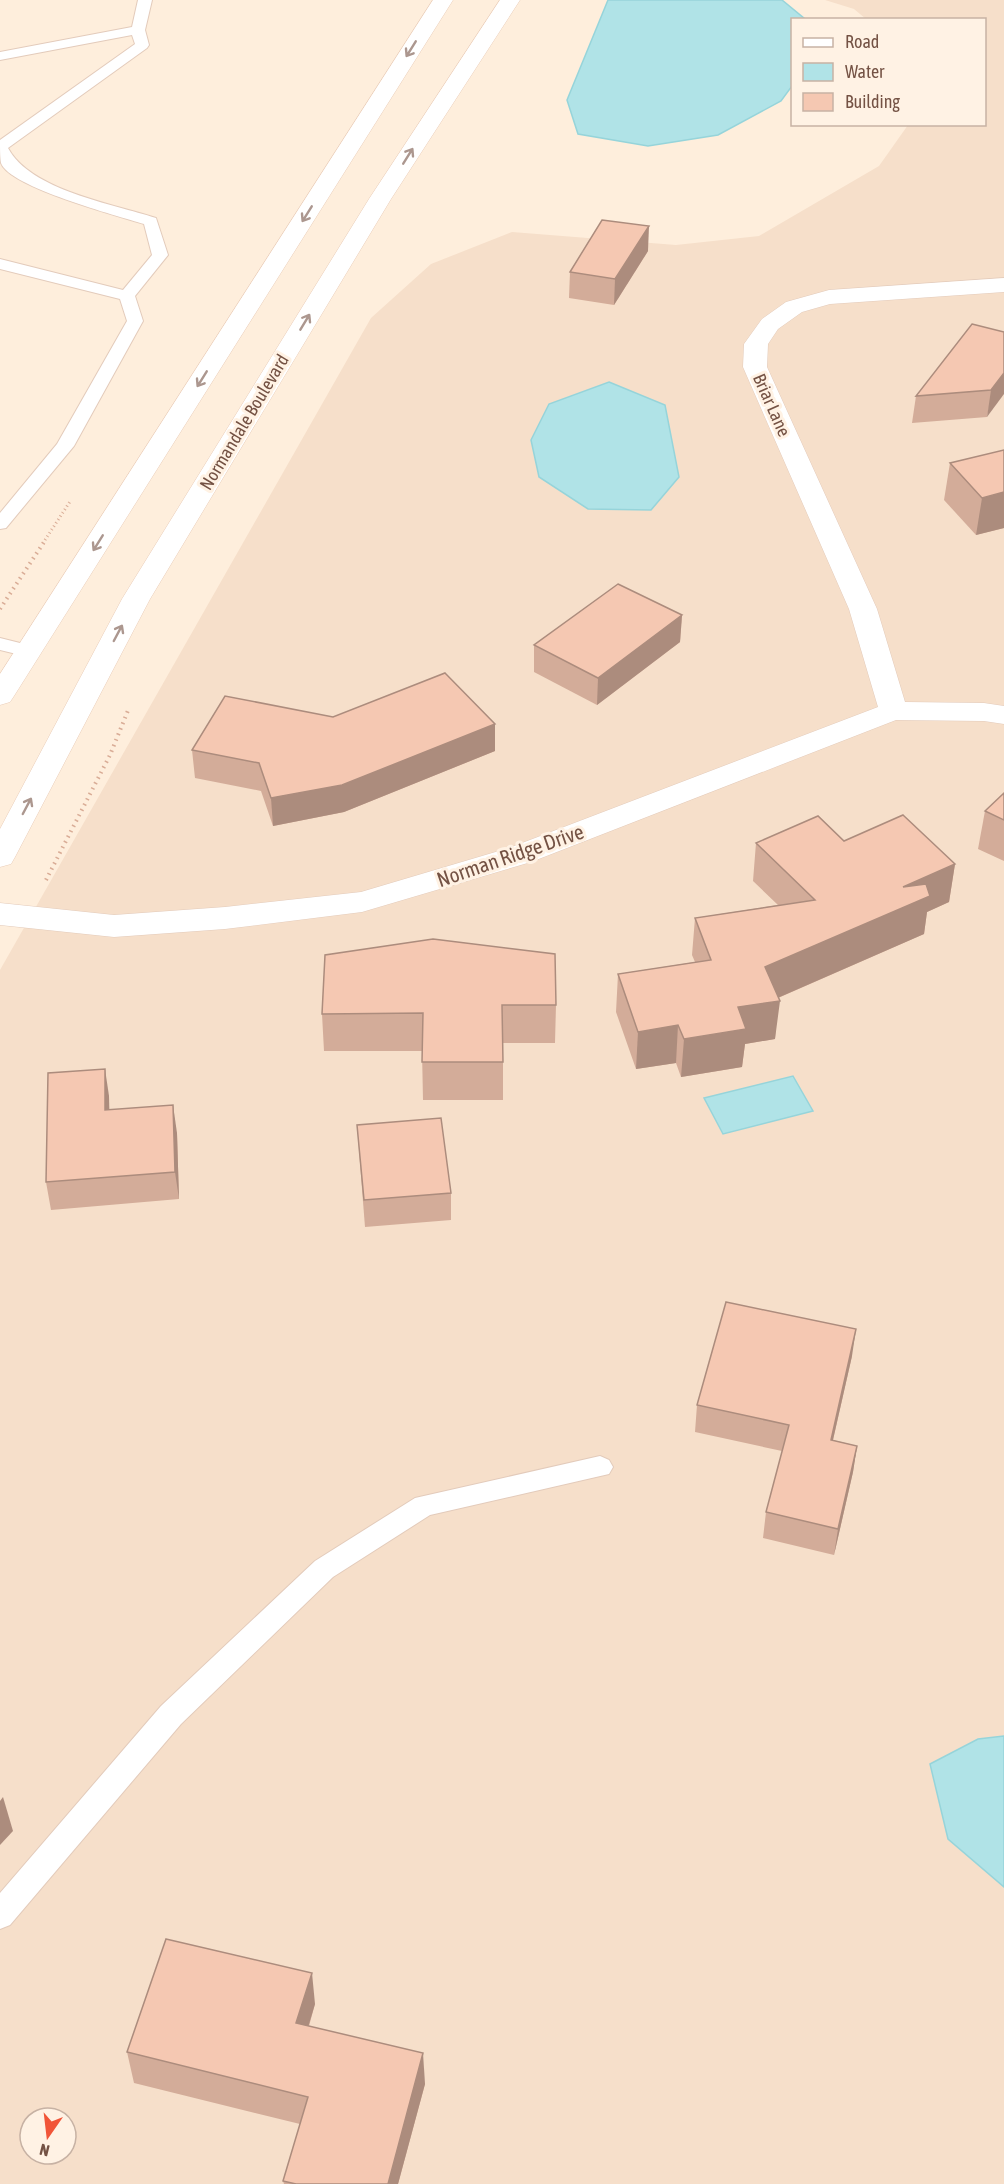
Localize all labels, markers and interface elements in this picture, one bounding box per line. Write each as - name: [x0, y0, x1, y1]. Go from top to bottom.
- legend: [791, 18, 986, 126]
- text: Road: [845, 31, 879, 52]
- one-way arrow: [405, 41, 418, 58]
- text: Water: [845, 61, 885, 82]
- text: Building: [845, 91, 900, 112]
- one-way arrow: [402, 148, 414, 165]
- one-way arrow: [300, 205, 312, 222]
- one-way arrow: [300, 314, 312, 331]
- street label: Normandale Boulevard: [195, 350, 293, 494]
- one-way arrow: [196, 370, 209, 387]
- street label: Briar Lane: [749, 370, 795, 440]
- one-way arrow: [91, 534, 103, 551]
- one-way arrow: [113, 625, 125, 643]
- one-way arrow: [22, 797, 33, 815]
- street label: Norman Ridge Drive: [434, 819, 586, 891]
- north arrow: [18, 2106, 78, 2166]
- text: N: [38, 2141, 51, 2160]

